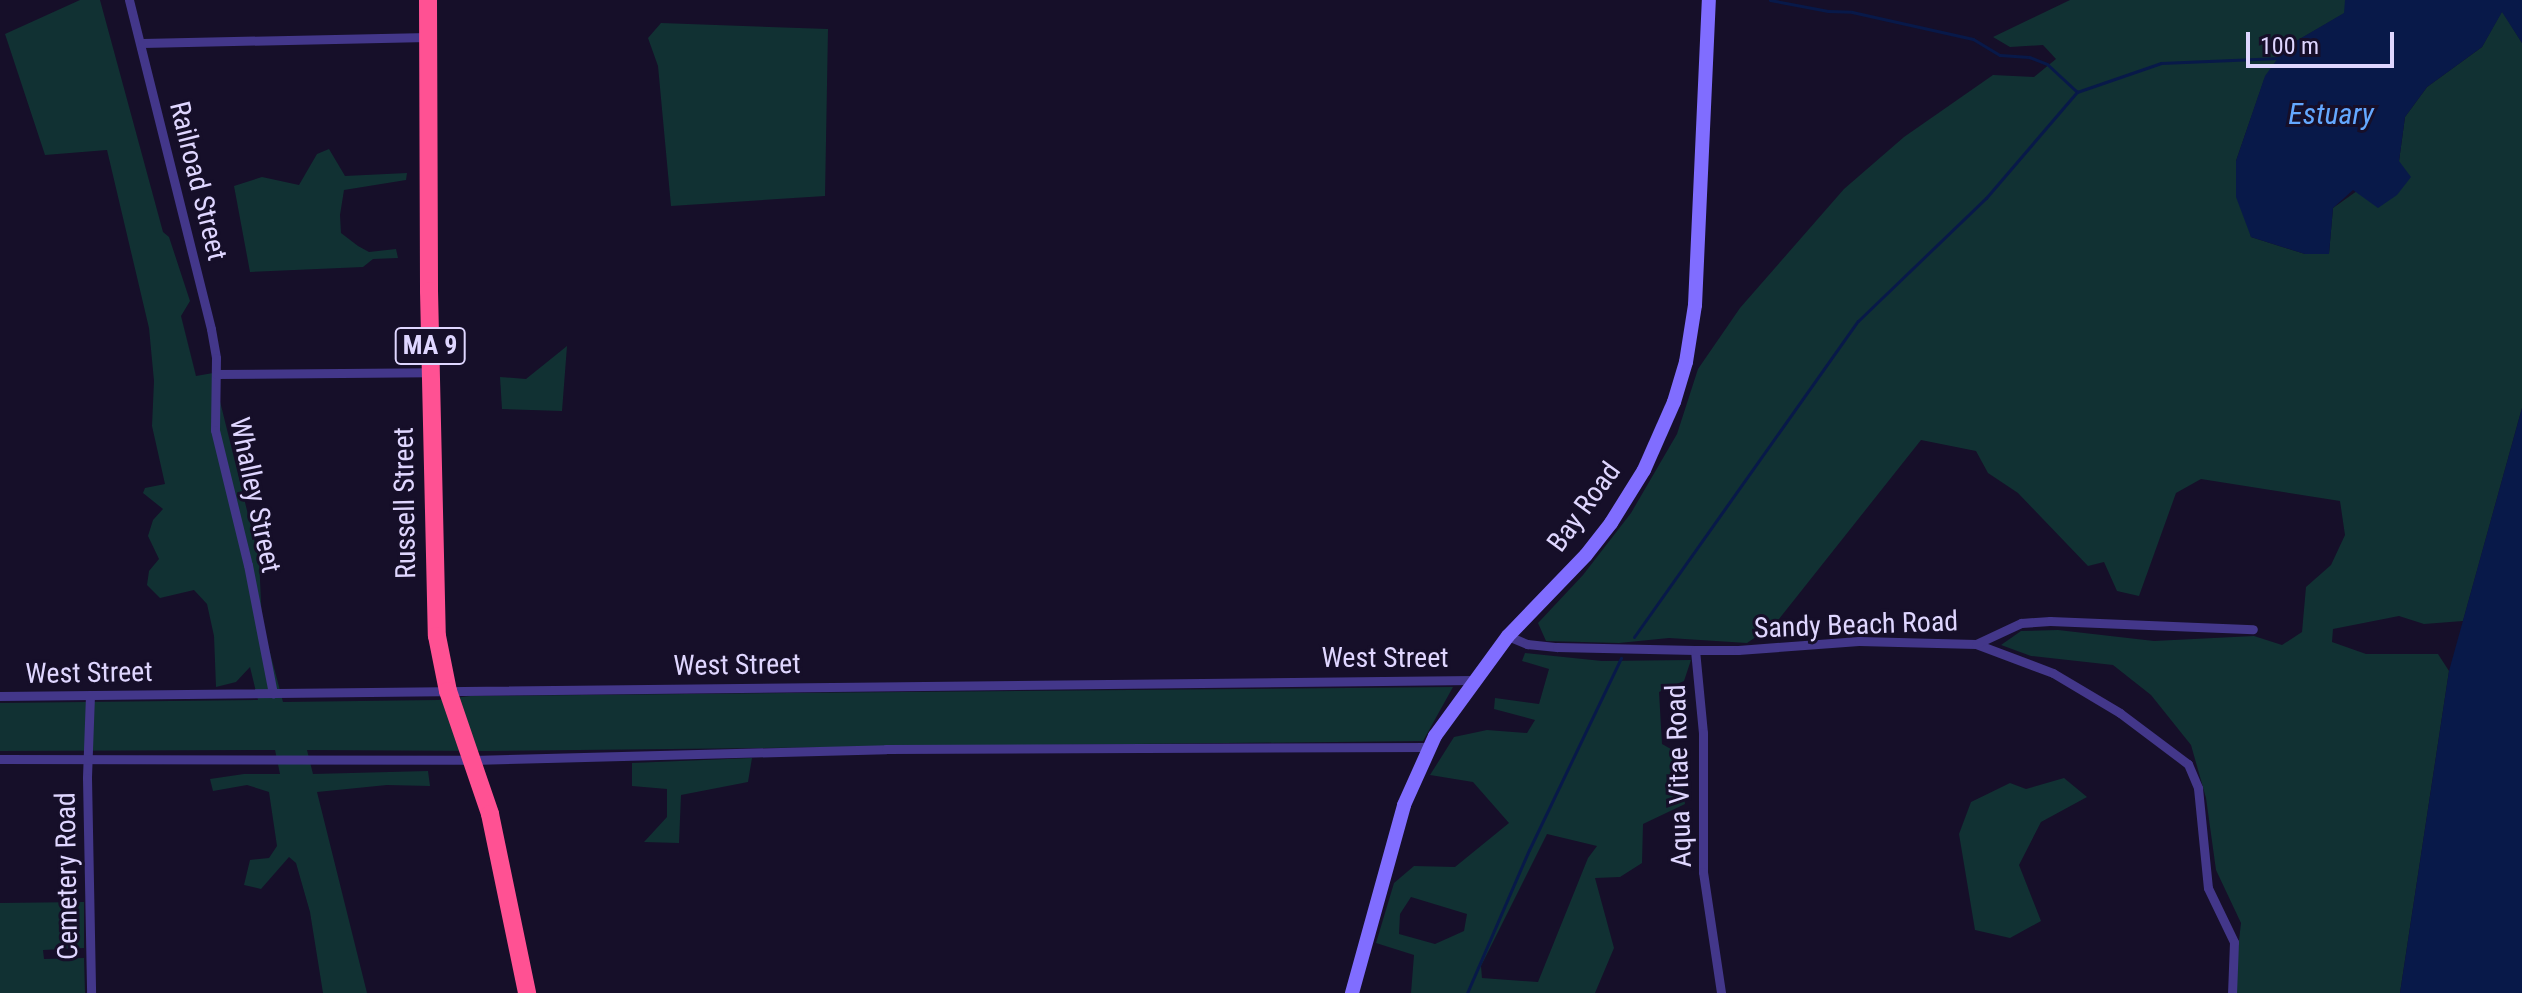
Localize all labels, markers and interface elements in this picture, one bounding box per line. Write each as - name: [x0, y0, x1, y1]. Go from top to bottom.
- scale bar: [2250, 16, 2398, 66]
- text: 100 m: [2260, 32, 2319, 60]
- water label: Estuary: [2288, 96, 2374, 132]
- street label: Railroad Street: [162, 98, 234, 264]
- road number: MA 9: [394, 324, 466, 368]
- street label: Whalley Street: [222, 414, 288, 576]
- street label: Russell Street: [387, 427, 423, 579]
- street label: Bay Road: [1540, 456, 1628, 558]
- street label: Sandy Beach Road: [1753, 605, 1959, 645]
- street label: West Street: [1321, 641, 1449, 675]
- street label: West Street: [673, 647, 801, 683]
- street label: West Street: [25, 655, 153, 691]
- street label: Aqua Vitae Road: [1659, 684, 1699, 868]
- street label: Cemetery Road: [49, 792, 85, 960]

